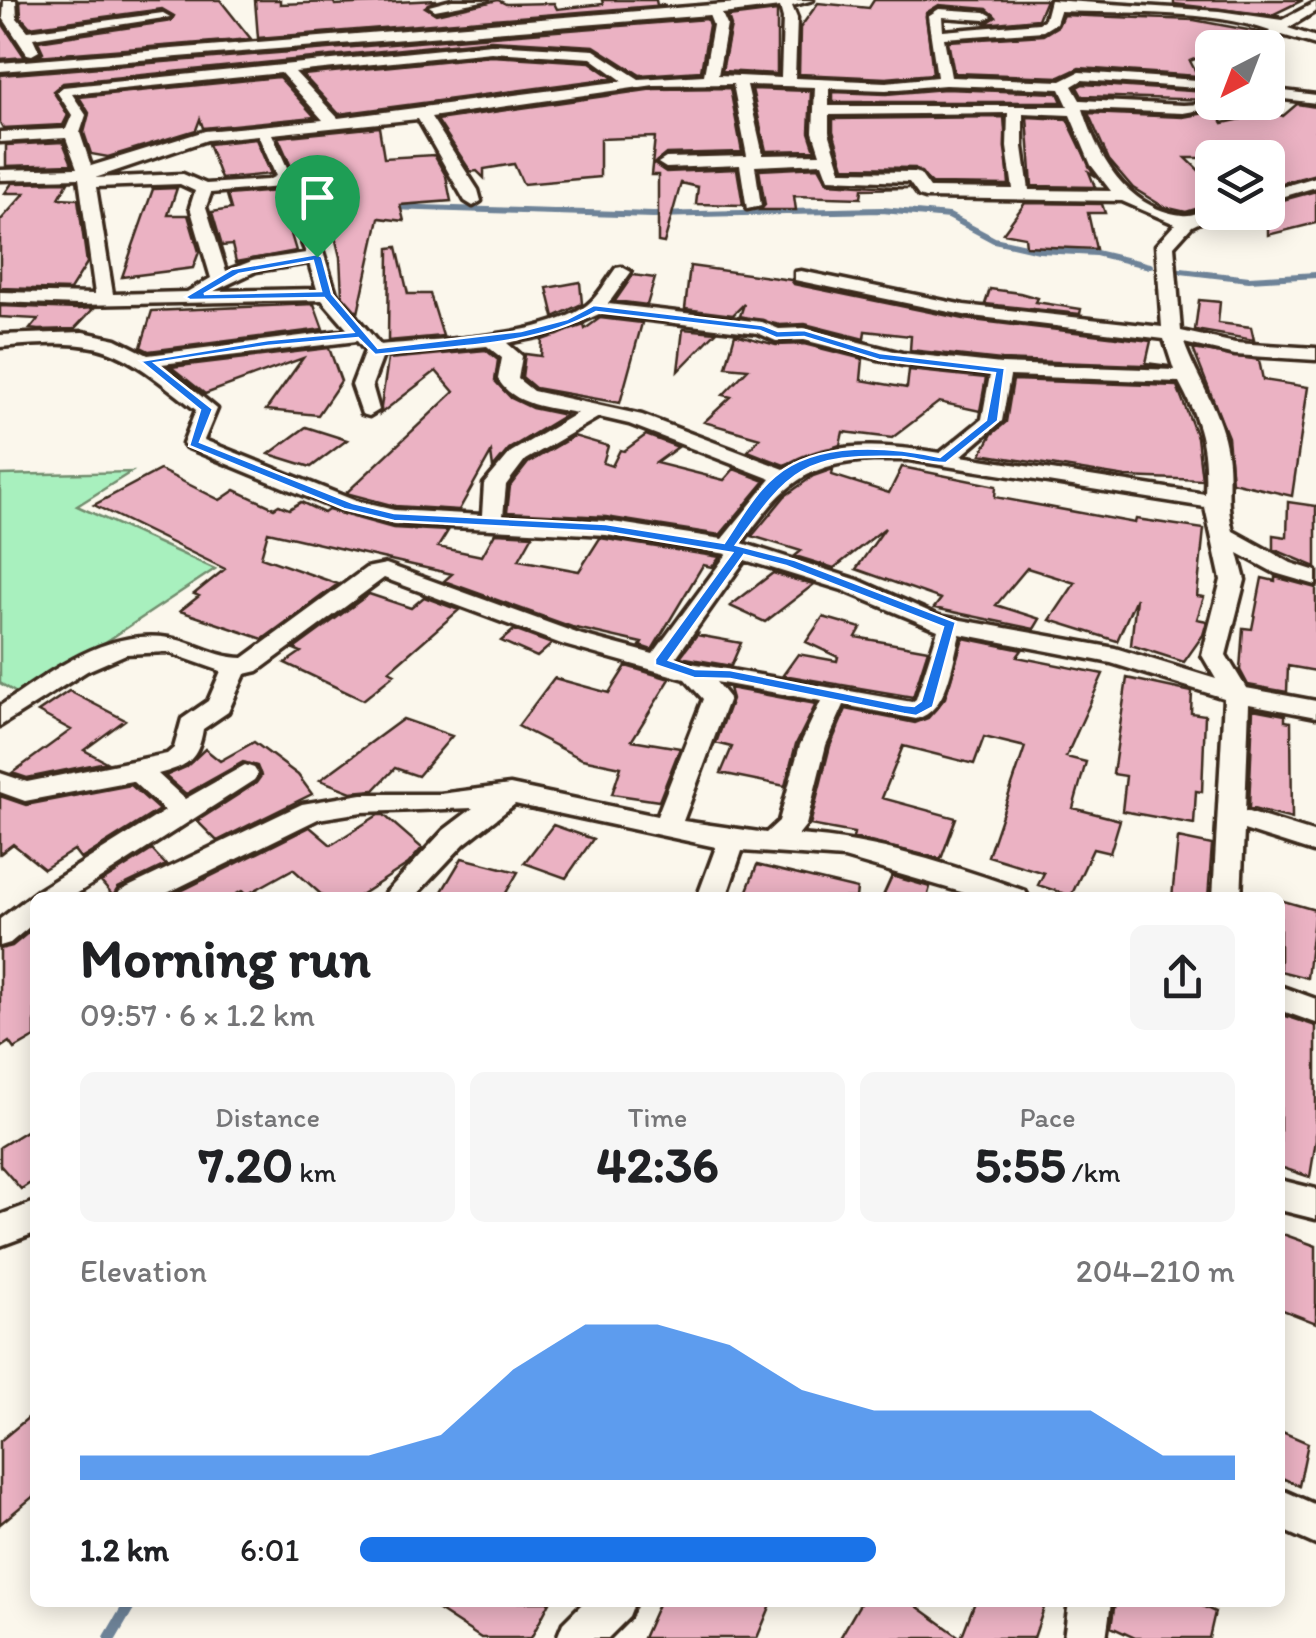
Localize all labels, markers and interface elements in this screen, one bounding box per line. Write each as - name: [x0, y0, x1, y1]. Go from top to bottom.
- north arrow: [1195, 30, 1285, 120]
- map controls: [1195, 30, 1285, 230]
- button: layers: [1195, 140, 1285, 230]
- pin: [275, 155, 360, 258]
- icon: arrive: [290, 170, 345, 225]
- text: Morning run: [80, 925, 371, 991]
- button: share: [1130, 925, 1235, 1030]
- text: 09:57 · 6 × 1.2 km: [80, 996, 315, 1034]
- text: Distance: [215, 1100, 320, 1134]
- text: Time: [628, 1100, 687, 1134]
- text: Pace: [1019, 1100, 1076, 1134]
- text: 7.20: [199, 1134, 293, 1195]
- text: 42:36: [596, 1134, 719, 1195]
- text: 5:55: [974, 1134, 1065, 1195]
- text: km: [293, 1155, 336, 1189]
- text: /km: [1065, 1155, 1121, 1189]
- text: Elevation: [80, 1252, 207, 1290]
- text: 204–210 m: [1076, 1252, 1235, 1290]
- text: 1.2 km: [80, 1531, 169, 1569]
- text: 6:01: [240, 1531, 299, 1569]

